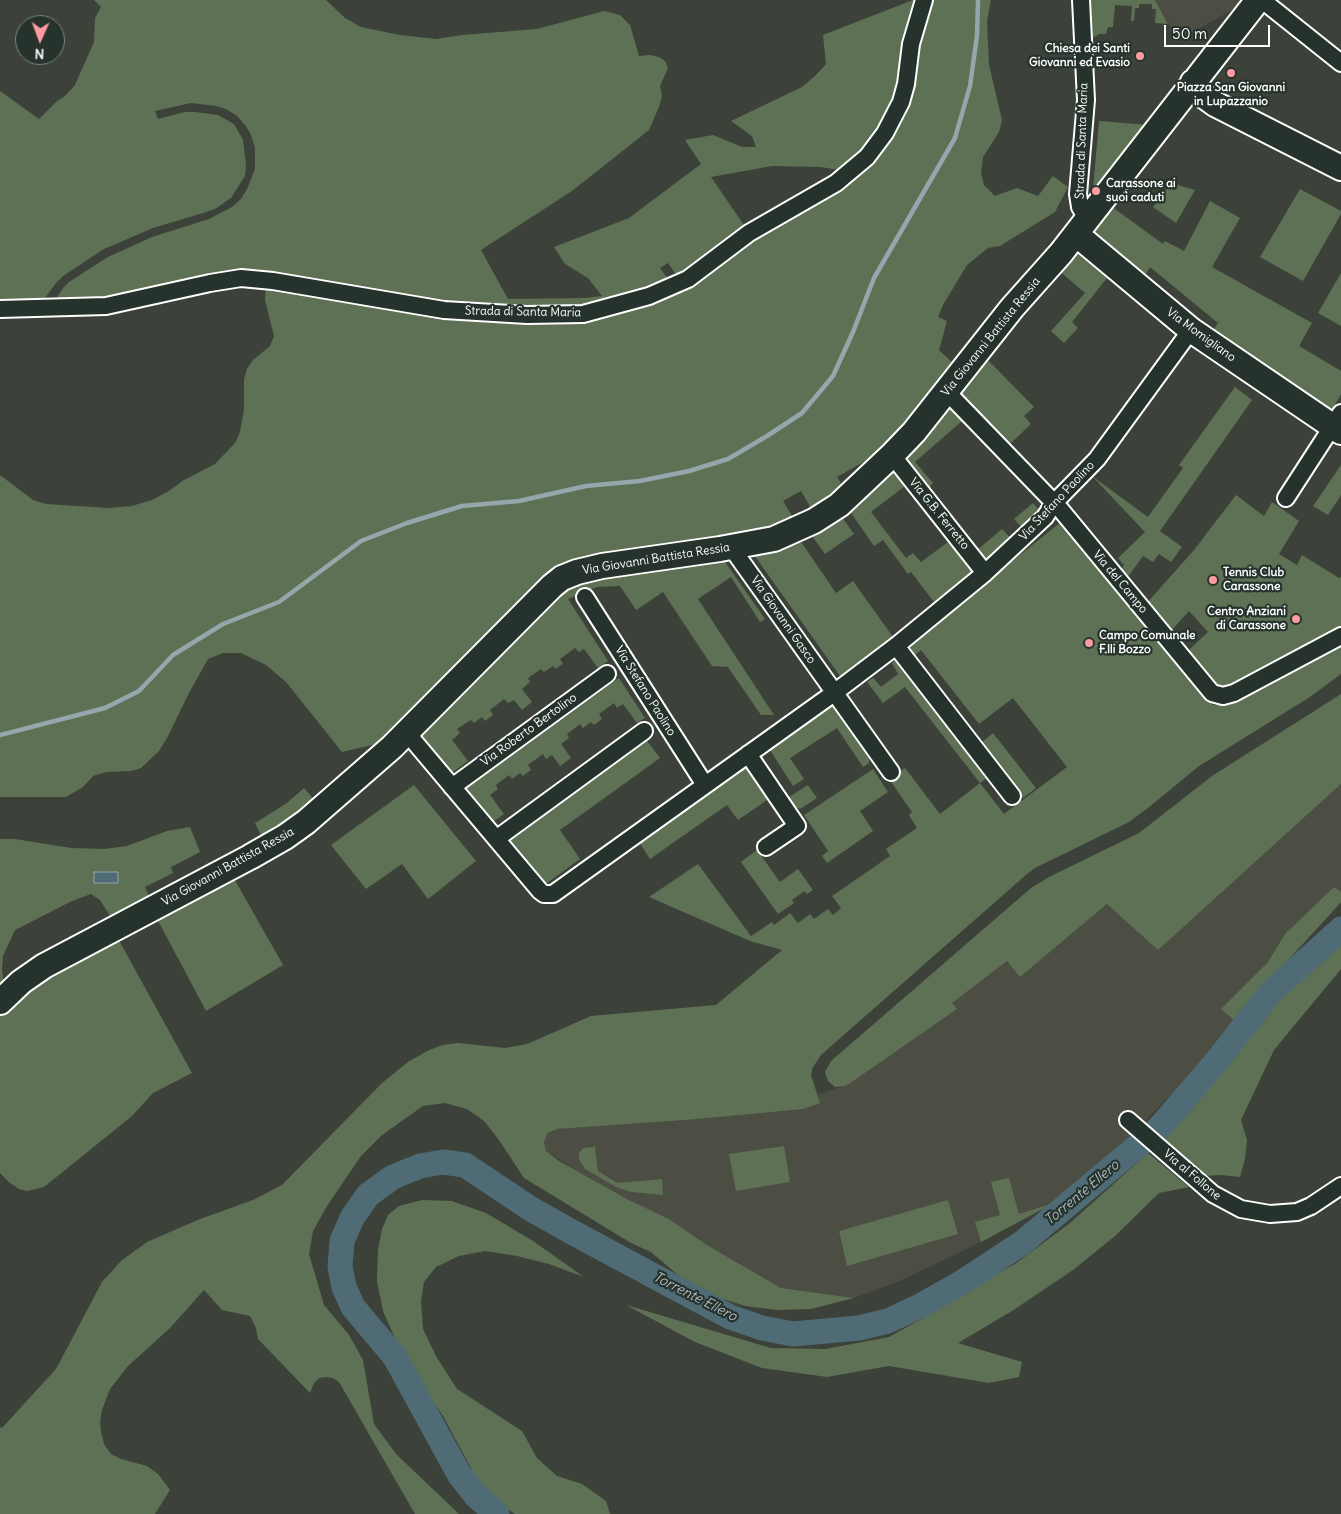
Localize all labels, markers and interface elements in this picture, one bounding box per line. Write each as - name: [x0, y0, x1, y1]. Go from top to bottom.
- north arrow: [15, 15, 65, 65]
- scale bar: [1166, 15, 1272, 47]
- text: 50 m: [1172, 24, 1207, 43]
- place label: Chiesa dei Santi Giovanni ed Evasio: [1029, 42, 1130, 70]
- text: N: [34, 45, 45, 63]
- marker: Chiesa dei Santi Giovanni ed Evasio: [1134, 50, 1146, 62]
- marker: Piazza San Giovanni in Lupazzanio: [1225, 67, 1237, 79]
- place label: Piazza San Giovanni in Lupazzanio: [1177, 81, 1285, 109]
- street label: Strada di Santa Maria: [1073, 83, 1091, 199]
- place label: Carassone ai suoi caduti: [1106, 177, 1176, 205]
- marker: Carassone ai suoi caduti: [1090, 185, 1102, 197]
- street label: Via Giovanni Battista Ressia: [939, 275, 1043, 399]
- street label: Strada di Santa Maria: [465, 304, 581, 320]
- street label: Via Momigliano: [1164, 305, 1238, 365]
- street label: Via Stefano Paolino: [1016, 458, 1098, 544]
- street label: Via G.B. Ferretto: [906, 475, 972, 553]
- street label: Via Giovanni Battista Ressia: [581, 540, 731, 578]
- street label: Via del Campo: [1090, 548, 1150, 616]
- place label: Tennis Club Carassone: [1223, 566, 1284, 594]
- street label: Via Giovanni Gasco: [747, 573, 819, 667]
- marker: Tennis Club Carassone: [1207, 574, 1219, 586]
- place label: Centro Anziani di Carassone: [1207, 605, 1286, 633]
- marker: Centro Anziani di Carassone: [1290, 613, 1302, 625]
- place label: Campo Comunale F.lli Bozzo: [1099, 629, 1196, 657]
- marker: Campo Comunale F.lli Bozzo: [1083, 637, 1095, 649]
- street label: Via Stefano Paolino: [611, 643, 679, 739]
- street label: Via Roberto Bertolino: [478, 690, 580, 770]
- street label: Via Giovanni Battista Ressia: [159, 825, 297, 909]
- street label: Via al Follone: [1160, 1147, 1224, 1203]
- water label: Torrente Ellero: [1041, 1157, 1123, 1229]
- water label: Torrente Ellero: [650, 1269, 740, 1325]

